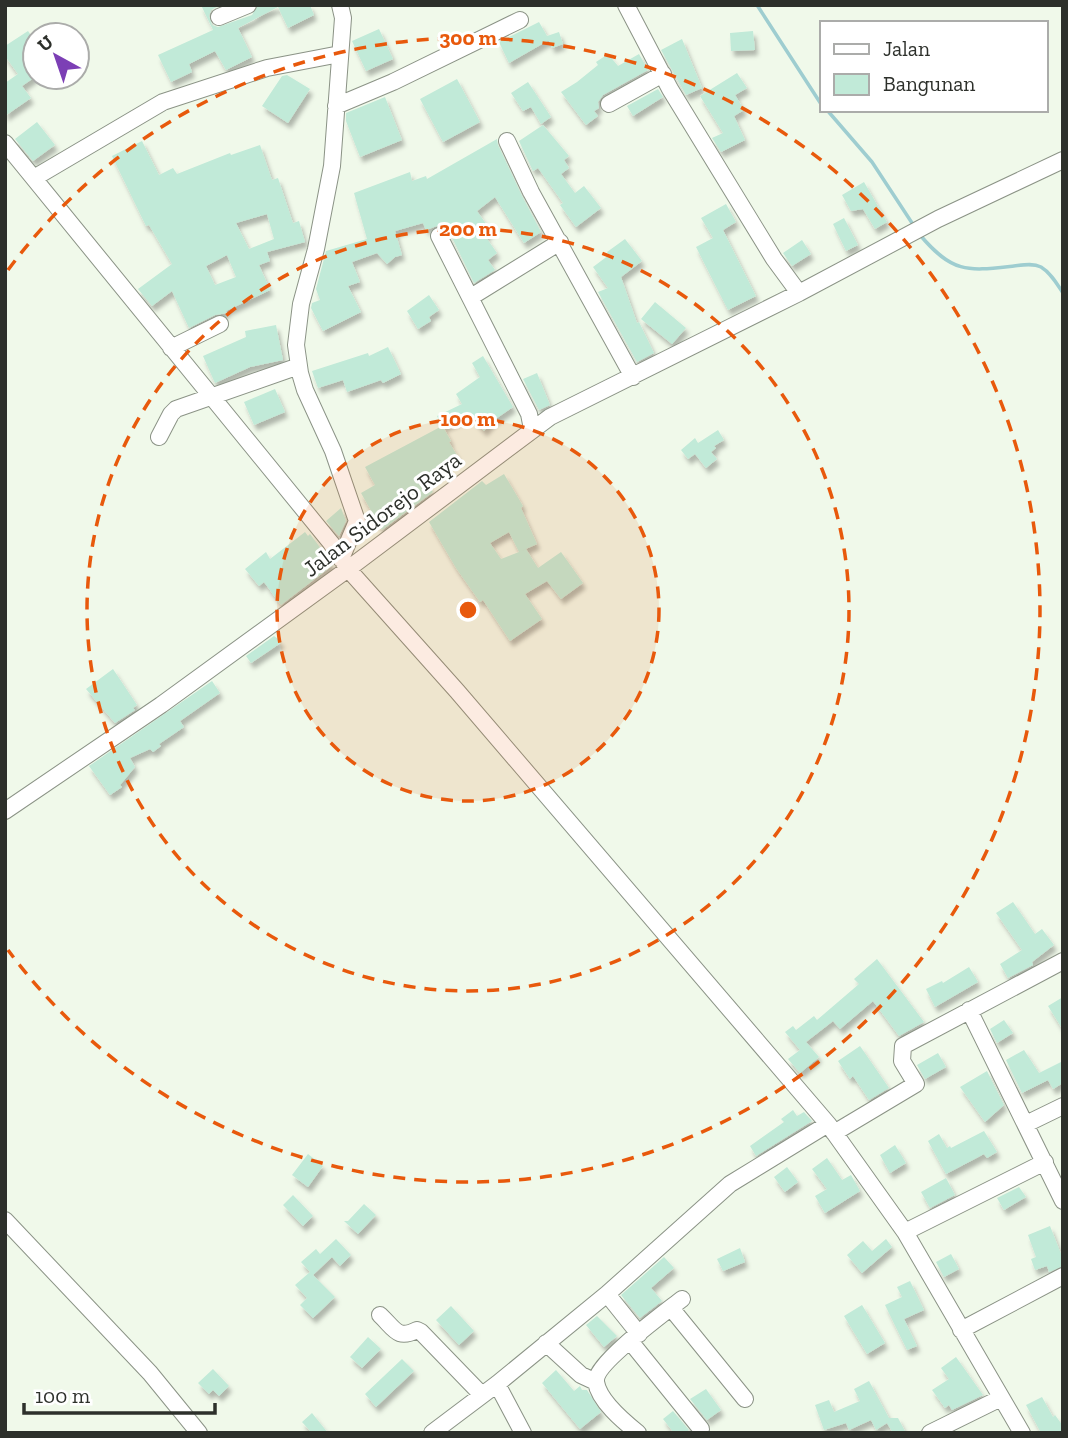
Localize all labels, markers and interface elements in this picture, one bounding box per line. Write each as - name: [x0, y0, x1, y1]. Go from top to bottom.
- north arrow: [21, 21, 91, 91]
- legend: [820, 21, 1047, 112]
- text: 300 m: [439, 25, 497, 50]
- text: U: [33, 30, 58, 57]
- text: Jalan: [883, 36, 930, 61]
- text: Bangunan: [883, 71, 975, 96]
- text: 200 m: [439, 216, 497, 241]
- text: 100 m: [441, 406, 496, 431]
- street label: Jalan Sidorejo Raya: [297, 445, 467, 583]
- centre of rings: [456, 598, 480, 622]
- scale bar: [24, 1372, 215, 1416]
- text: 100 m: [35, 1383, 90, 1408]

